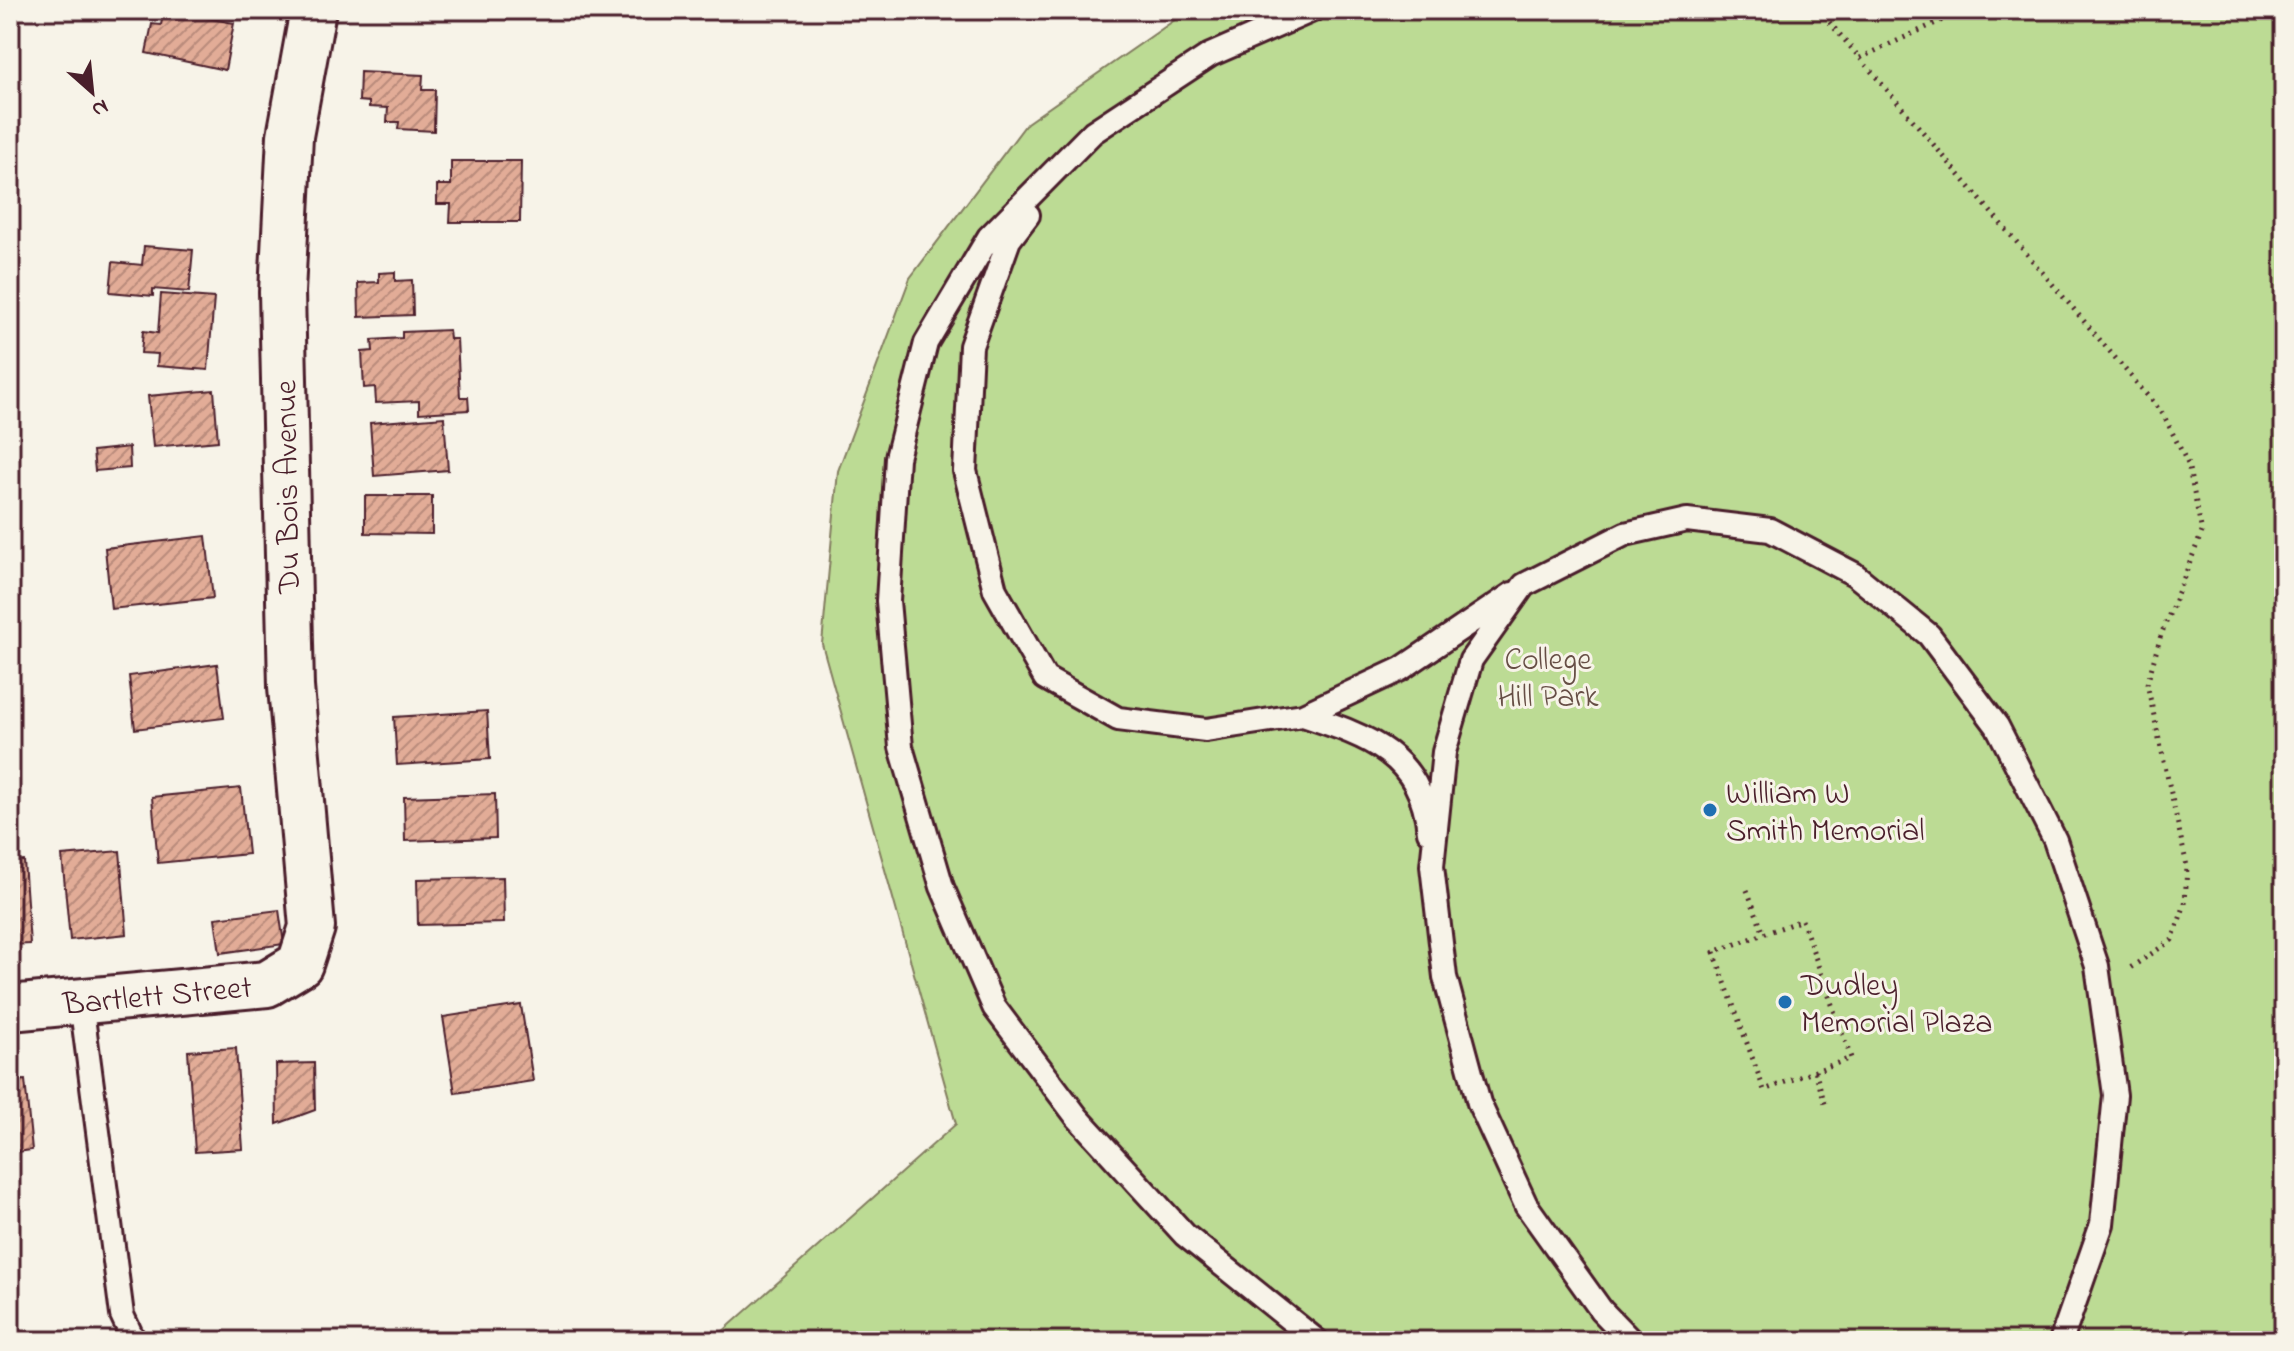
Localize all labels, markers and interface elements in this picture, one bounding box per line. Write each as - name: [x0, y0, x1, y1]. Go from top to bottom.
- north arrow: [52, 52, 132, 132]
- text: N: [86, 90, 114, 125]
- street label: Du Bois Avenue: [264, 379, 315, 595]
- park label: College Hill Park: [1498, 638, 1599, 722]
- place label: William W Smith Memorial: [1726, 772, 1925, 856]
- marker: William W Smith Memorial: [1701, 801, 1719, 819]
- place label: Dudley Memorial Plaza: [1800, 964, 1993, 1048]
- street label: Bartlett Street: [60, 965, 254, 1030]
- marker: Dudley Memorial Plaza: [1776, 993, 1794, 1011]

